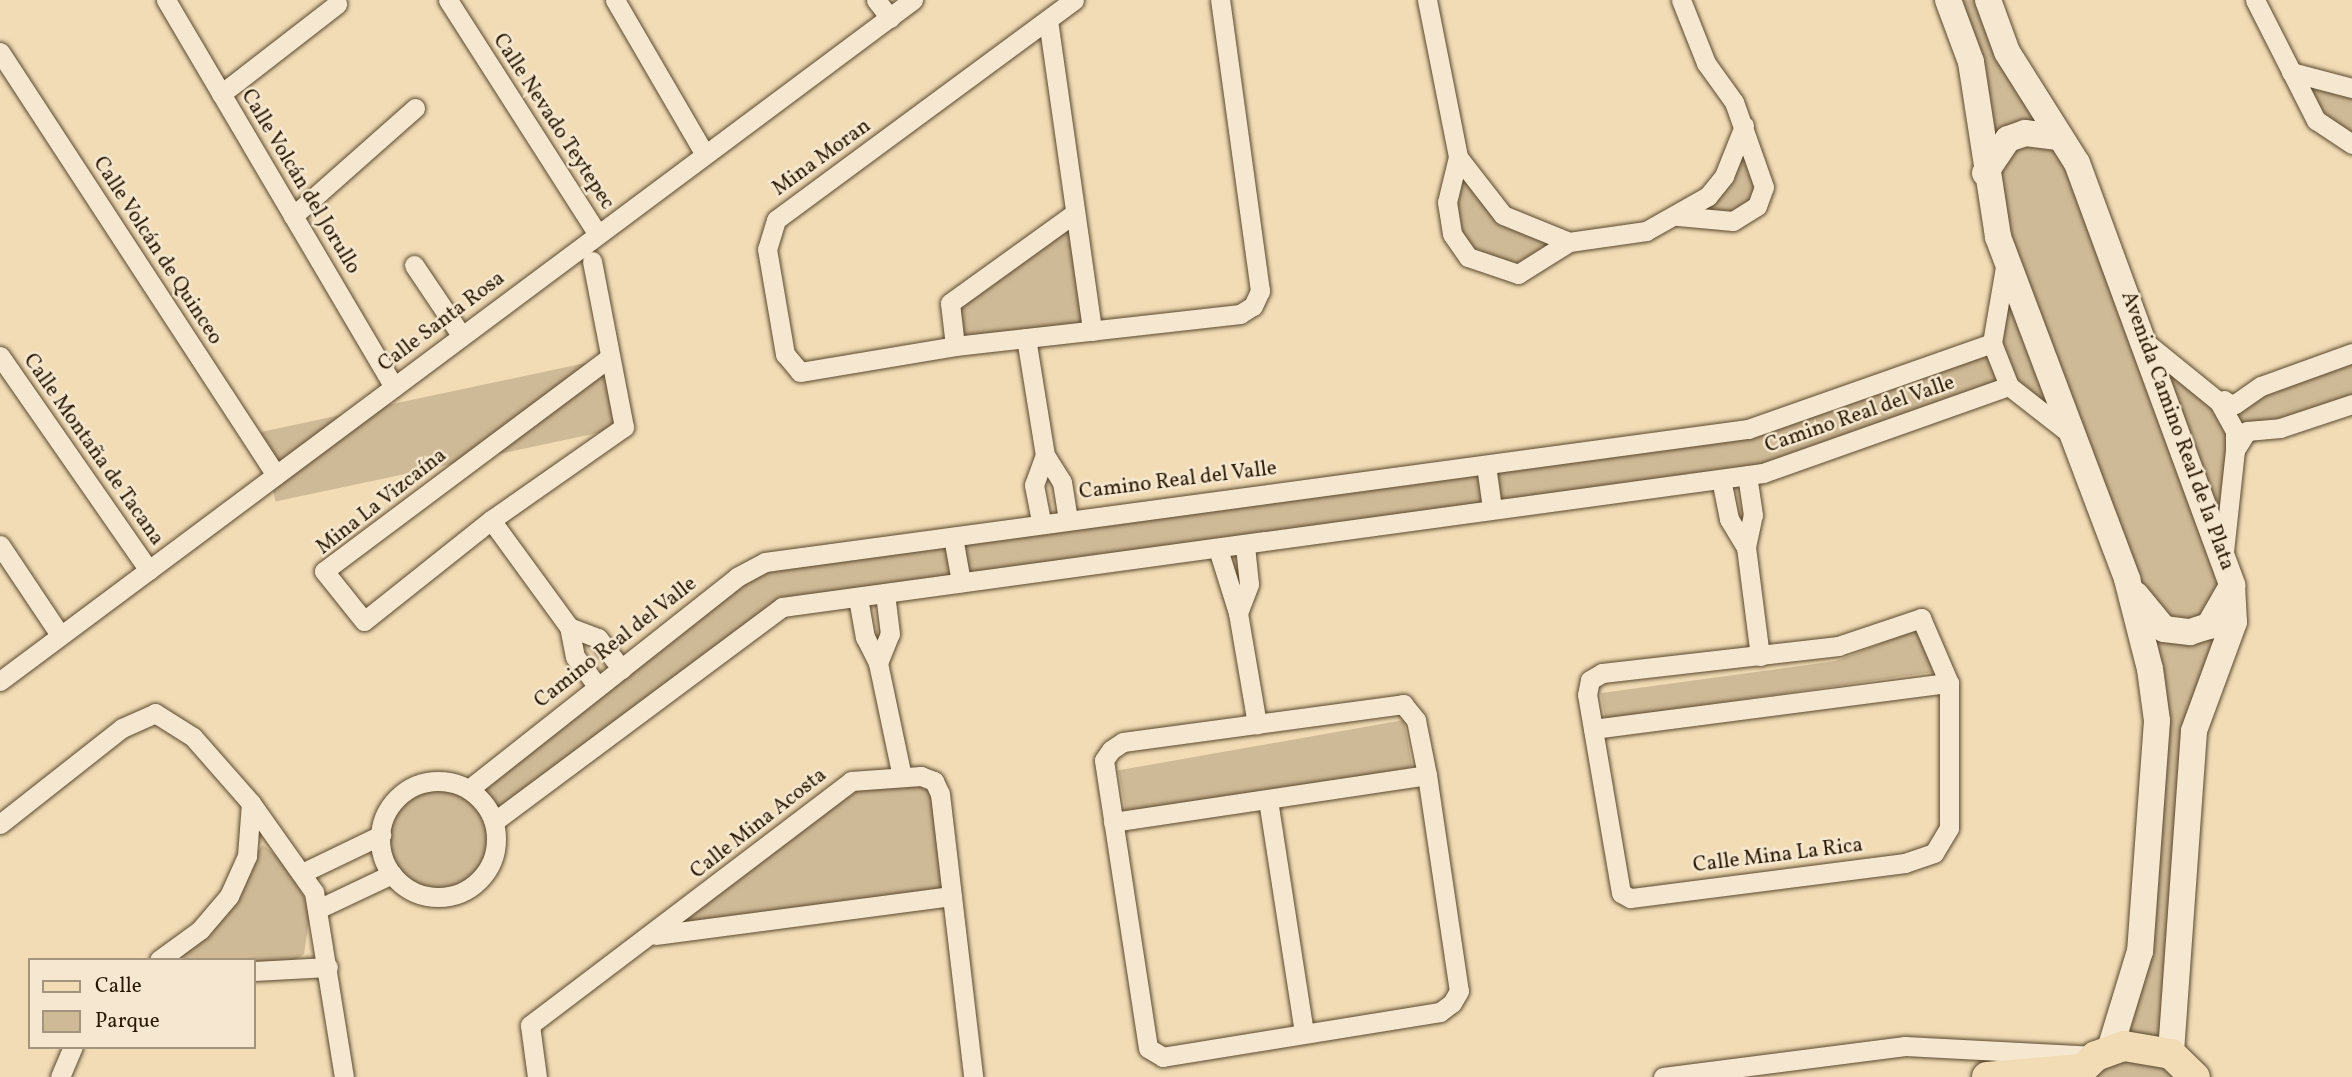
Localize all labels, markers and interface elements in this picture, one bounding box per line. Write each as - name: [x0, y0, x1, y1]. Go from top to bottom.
- street label: Calle Nevado Teytepec: [487, 29, 619, 215]
- street label: Calle Volcán del Jorullo: [235, 85, 365, 279]
- street label: Mina Moran: [768, 114, 876, 202]
- street label: Calle Volcán de Quinceo: [87, 152, 227, 350]
- street label: Calle Santa Rosa: [374, 266, 510, 378]
- street label: Avenida Camino Real de la Plata: [2115, 288, 2239, 574]
- street label: Calle Montaña de Tacana: [17, 349, 169, 551]
- street label: Camino Real del Valle: [1762, 371, 1958, 459]
- street label: Mina La Vizcaína: [312, 443, 452, 561]
- street label: Camino Real del Valle: [1077, 456, 1279, 506]
- street label: Camino Real del Valle: [530, 572, 702, 714]
- street label: Calle Mina Acosta: [686, 763, 832, 885]
- street label: Calle Mina La Rica: [1692, 833, 1864, 879]
- legend: [28, 958, 256, 1049]
- text: Calle: [95, 972, 142, 1001]
- text: Parque: [95, 1007, 160, 1036]

